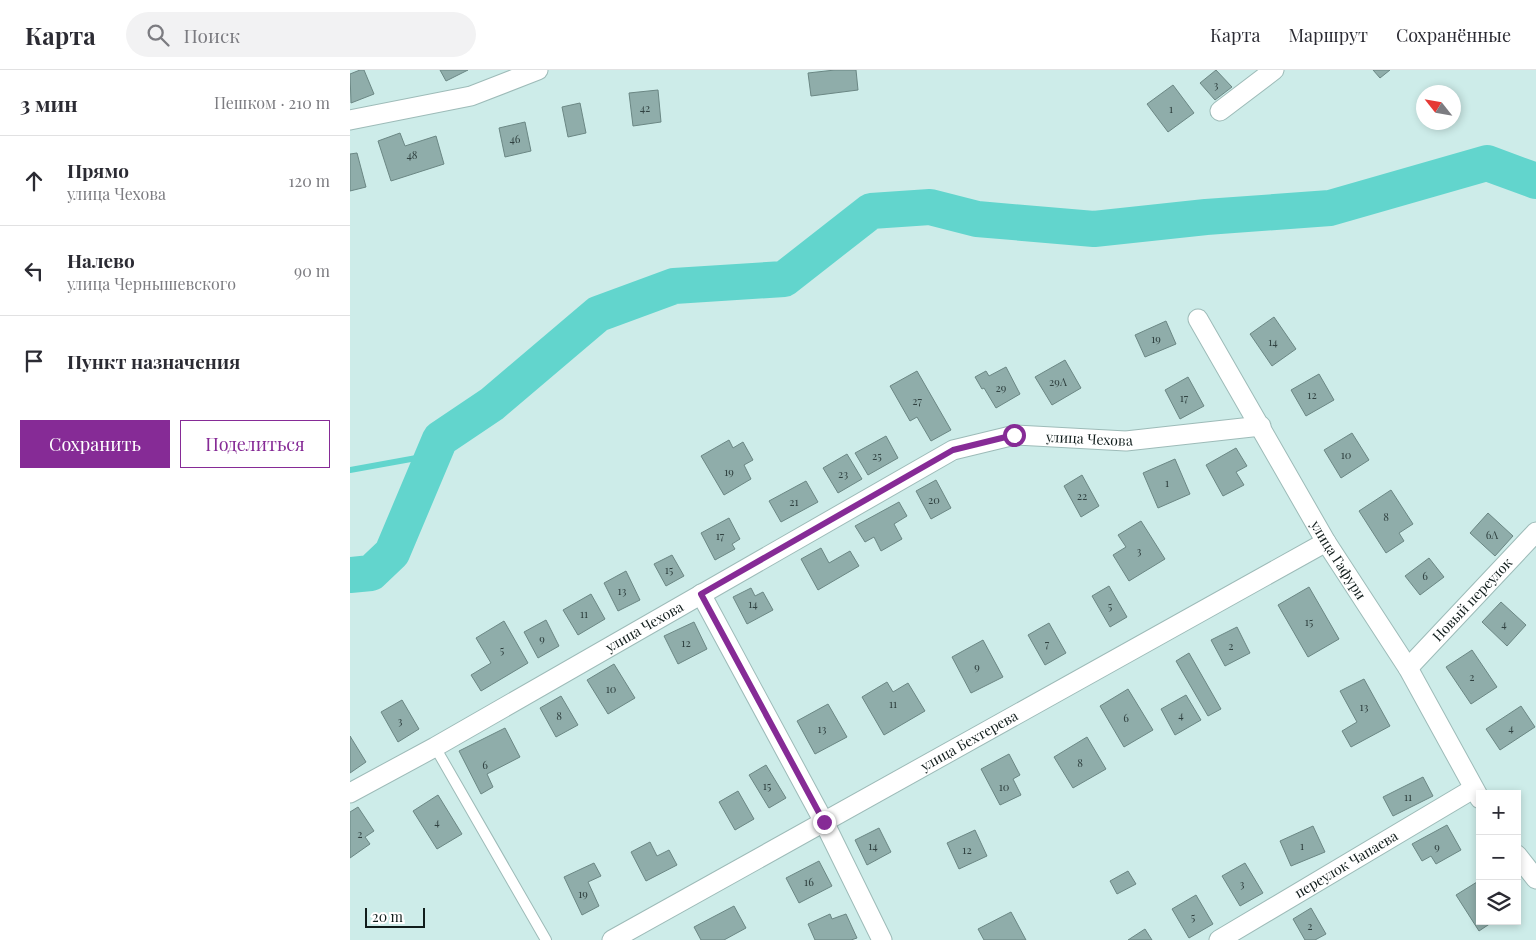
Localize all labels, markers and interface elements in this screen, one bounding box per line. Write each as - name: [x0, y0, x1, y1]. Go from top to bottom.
- search box: [126, 12, 476, 57]
- text: Карта: [25, 19, 96, 51]
- icon: search: [144, 21, 172, 49]
- text: Поиск: [184, 22, 240, 48]
- text: Карта: [1210, 23, 1260, 47]
- text: Маршрут: [1288, 23, 1368, 47]
- text: Сохранённые: [1396, 23, 1511, 47]
- house number: 3: [1214, 77, 1219, 92]
- north arrow: [1416, 85, 1461, 130]
- text: 3 мин: [20, 89, 78, 117]
- text: Пешком · 210 m: [214, 92, 330, 113]
- house number: 42: [640, 100, 650, 115]
- house number: 1: [1169, 101, 1173, 116]
- house number: 46: [509, 131, 521, 146]
- house number: 48: [406, 147, 418, 162]
- text: Прямо: [67, 157, 129, 183]
- icon: ahead: [20, 167, 48, 195]
- text: 120 m: [289, 170, 330, 191]
- text: улица Чехова: [67, 183, 166, 204]
- text: Налево: [67, 247, 135, 273]
- icon: left: [20, 257, 48, 285]
- text: 90 m: [294, 260, 330, 281]
- text: улица Чернышевского: [67, 273, 236, 294]
- house number: 19: [1151, 331, 1161, 346]
- house number: 14: [1268, 334, 1278, 349]
- icon: arrive: [20, 347, 48, 375]
- text: Пункт назначения: [67, 348, 240, 374]
- house number: 29А: [1049, 374, 1067, 389]
- house number: 29: [996, 380, 1007, 395]
- house number: 12: [1307, 387, 1317, 402]
- house number: 17: [1180, 390, 1189, 405]
- house number: 27: [912, 393, 922, 408]
- button: Сохранить: [20, 420, 170, 468]
- button: Поделиться: [180, 420, 330, 468]
- route start: [1003, 424, 1026, 447]
- street label: улица Чехова: [1045, 427, 1134, 450]
- house number: 10: [1341, 447, 1352, 462]
- house number: 25: [872, 448, 882, 463]
- house number: 19: [724, 464, 734, 479]
- house number: 23: [838, 466, 848, 481]
- house number: 1: [1165, 475, 1169, 490]
- house number: 22: [1077, 488, 1087, 503]
- house number: 20: [928, 492, 940, 507]
- house number: 21: [789, 494, 799, 509]
- house number: 8: [1383, 509, 1389, 524]
- street label: улица Гафури: [1306, 516, 1371, 603]
- house number: 6А: [1486, 527, 1498, 542]
- house number: 17: [716, 528, 725, 543]
- house number: 3: [1137, 543, 1142, 558]
- street label: Новый переулок: [1428, 553, 1516, 645]
- house number: 15: [665, 562, 674, 577]
- house number: 6: [1422, 568, 1428, 583]
- house number: 13: [618, 583, 626, 598]
- house number: 14: [748, 596, 758, 611]
- street label: улица Чехова: [601, 597, 687, 657]
- house number: 5: [1108, 598, 1113, 613]
- house number: 11: [580, 606, 588, 621]
- house number: 15: [1305, 614, 1314, 629]
- house number: 4: [1501, 616, 1507, 631]
- house number: 9: [539, 631, 545, 646]
- house number: 12: [681, 635, 691, 650]
- house number: 7: [1045, 636, 1050, 651]
- house number: 2: [1228, 638, 1234, 653]
- house number: 5: [500, 642, 505, 657]
- house number: 9: [974, 659, 980, 674]
- house number: 2: [1469, 669, 1475, 684]
- house number: 10: [606, 681, 617, 696]
- house number: 11: [889, 696, 897, 711]
- house number: 13: [1360, 699, 1368, 714]
- street label: улица Бехтерева: [916, 706, 1021, 776]
- house number: 4: [1178, 707, 1184, 722]
- house number: 8: [556, 708, 562, 723]
- house number: 6: [1123, 710, 1129, 725]
- house number: 3: [398, 713, 403, 728]
- house number: 4: [1508, 720, 1514, 735]
- house number: 13: [818, 721, 826, 736]
- house number: 8: [1077, 755, 1083, 770]
- house number: 6: [482, 757, 488, 772]
- house number: 15: [763, 778, 772, 793]
- house number: 10: [999, 779, 1010, 794]
- house number: 11: [1404, 789, 1412, 804]
- map controls: [1476, 790, 1521, 925]
- button: +: [1476, 790, 1521, 835]
- route end: [813, 811, 836, 834]
- house number: 4: [434, 814, 440, 829]
- house number: 2: [357, 826, 363, 841]
- street label: переулок Чапаева: [1291, 826, 1401, 902]
- button: −: [1476, 835, 1521, 880]
- house number: 14: [868, 838, 878, 853]
- house number: 1: [1300, 838, 1304, 853]
- house number: 9: [1434, 839, 1440, 854]
- house number: 12: [962, 842, 972, 857]
- house number: 16: [804, 874, 814, 889]
- house number: 3: [1240, 876, 1245, 891]
- button: layers: [1476, 880, 1521, 925]
- house number: 19: [578, 886, 588, 901]
- scale bar: [365, 905, 425, 928]
- text: 20 m: [372, 907, 403, 926]
- house number: 5: [1191, 909, 1196, 924]
- house number: 2: [1307, 918, 1313, 933]

